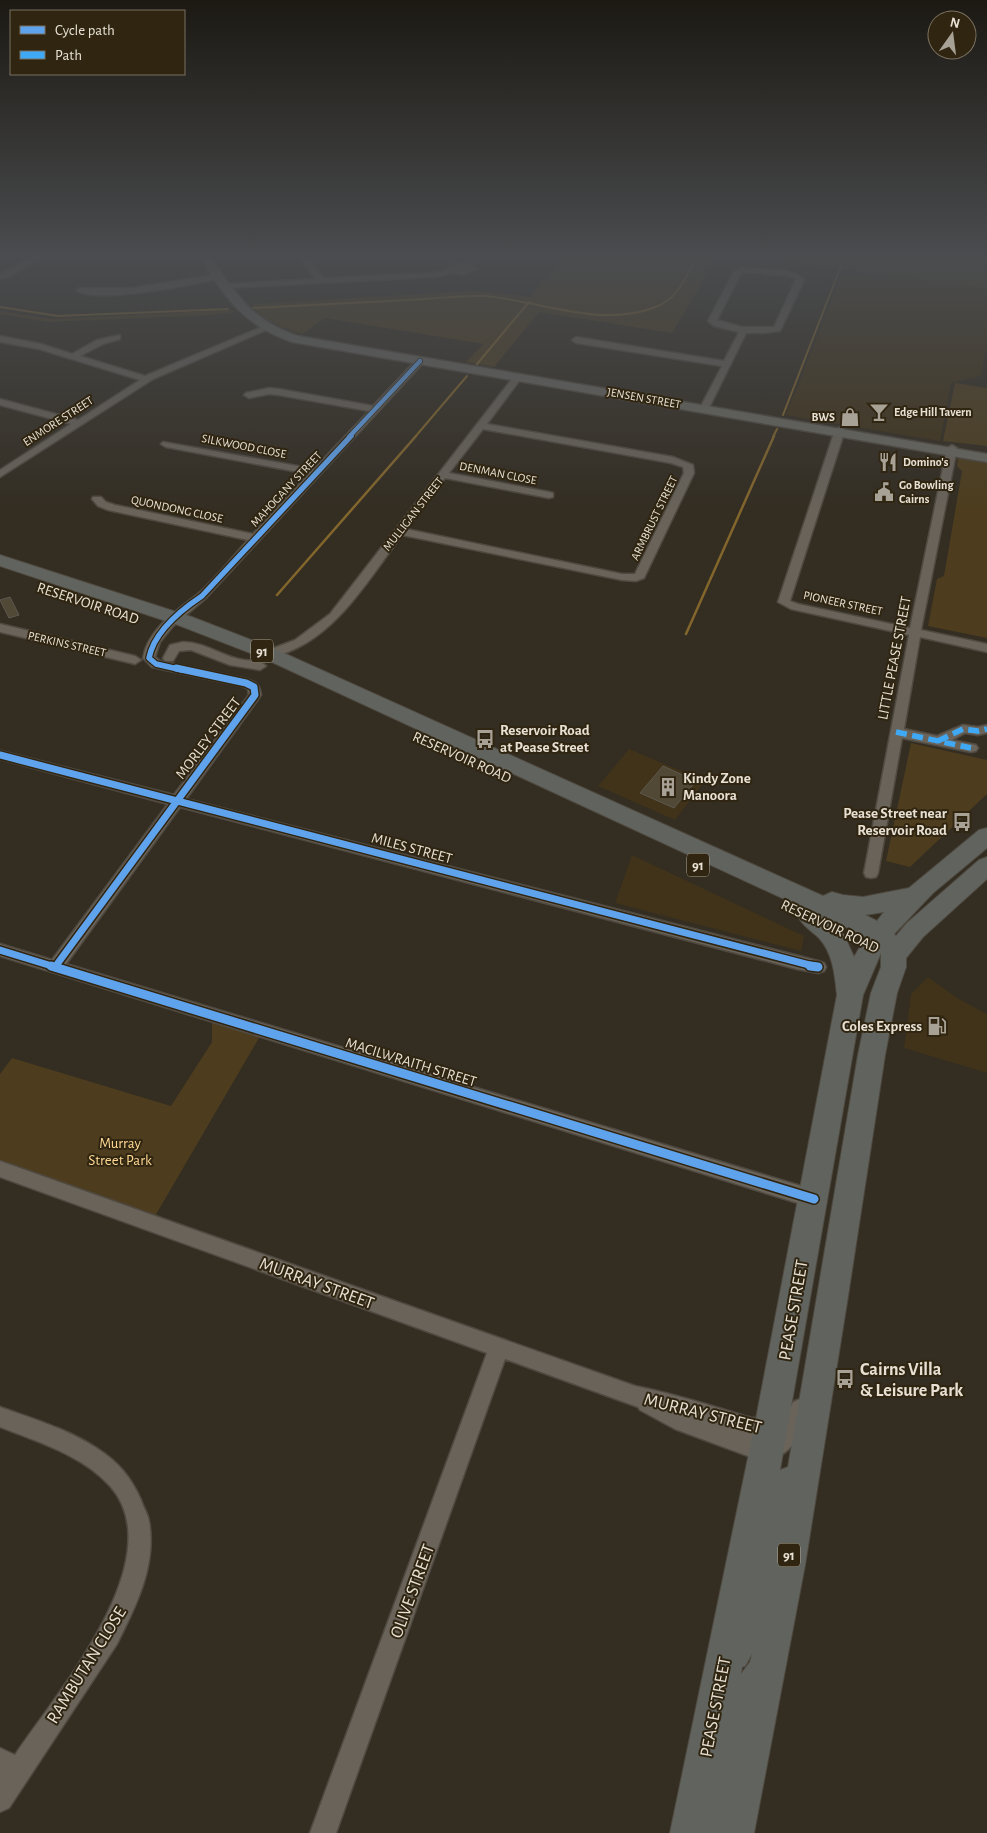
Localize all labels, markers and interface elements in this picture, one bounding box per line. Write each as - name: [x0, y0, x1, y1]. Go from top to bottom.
- legend: [10, 10, 185, 75]
- north arrow: [927, 10, 977, 60]
- text: N: [948, 15, 961, 31]
- text: Cycle path: [55, 23, 115, 38]
- text: Path: [55, 48, 82, 63]
- street label: JENSEN STREET: [606, 386, 682, 410]
- street label: ENMORE STREET: [21, 394, 95, 448]
- bar icon: Edge Hill Tavern: [868, 401, 890, 423]
- shop icon: BWS: [839, 406, 861, 428]
- place label: Edge Hill Tavern: [894, 406, 972, 418]
- place label: BWS: [811, 411, 835, 423]
- street label: SILKWOOD CLOSE: [201, 432, 287, 460]
- street label: MAHOGANY STREET: [248, 449, 324, 529]
- restaurant icon: Domino's: [877, 451, 899, 473]
- place label: Domino's: [903, 456, 949, 468]
- street label: DENMAN CLOSE: [458, 460, 538, 486]
- street label: ARMBRUST STREET: [628, 474, 680, 562]
- street label: MULLIGAN STREET: [381, 475, 445, 553]
- place label: Go Bowling Cairns: [899, 479, 954, 505]
- public building icon: Go Bowling Cairns: [873, 481, 895, 503]
- street label: QUONDONG CLOSE: [130, 493, 224, 526]
- street label: RESERVOIR ROAD: [35, 580, 141, 627]
- street label: PIONEER STREET: [802, 589, 884, 617]
- street label: LITTLE PEASE STREET: [875, 594, 914, 721]
- street label: PERKINS STREET: [27, 629, 107, 659]
- road number: 91: [251, 640, 273, 662]
- street label: MORLEY STREET: [173, 694, 244, 782]
- place label: Reservoir Road at Pease Street: [500, 723, 590, 755]
- bus stop icon: Reservoir Road at Pease Street: [474, 728, 496, 750]
- street label: RESERVOIR ROAD: [410, 729, 514, 786]
- place label: Kindy Zone Manoora: [683, 771, 751, 803]
- building icon: Kindy Zone Manoora: [657, 776, 679, 798]
- place label: Pease Street near Reservoir Road: [843, 806, 948, 838]
- bus stop icon: Pease Street near Reservoir Road: [951, 811, 973, 833]
- street label: MILES STREET: [370, 830, 455, 867]
- road number: 91: [687, 854, 709, 876]
- street label: RESERVOIR ROAD: [778, 897, 881, 956]
- fuel station icon: Coles Express: [926, 1015, 948, 1037]
- place label: Coles Express: [842, 1019, 922, 1034]
- street label: MACILWRAITH STREET: [344, 1035, 479, 1090]
- park label: Murray Street Park: [88, 1136, 152, 1168]
- street label: MURRAY STREET: [257, 1255, 377, 1313]
- street label: PEASE STREET: [776, 1258, 812, 1362]
- place label: Cairns Villa & Leisure Park: [860, 1361, 963, 1400]
- bus stop icon: Cairns Villa & Leisure Park: [834, 1368, 856, 1390]
- street label: MURRAY STREET: [642, 1391, 764, 1437]
- street label: OLIVE STREET: [388, 1542, 438, 1641]
- road number: 91: [778, 1544, 800, 1566]
- street label: RAMBUTAN CLOSE: [44, 1604, 130, 1727]
- street label: PEASE STREET: [697, 1655, 735, 1759]

